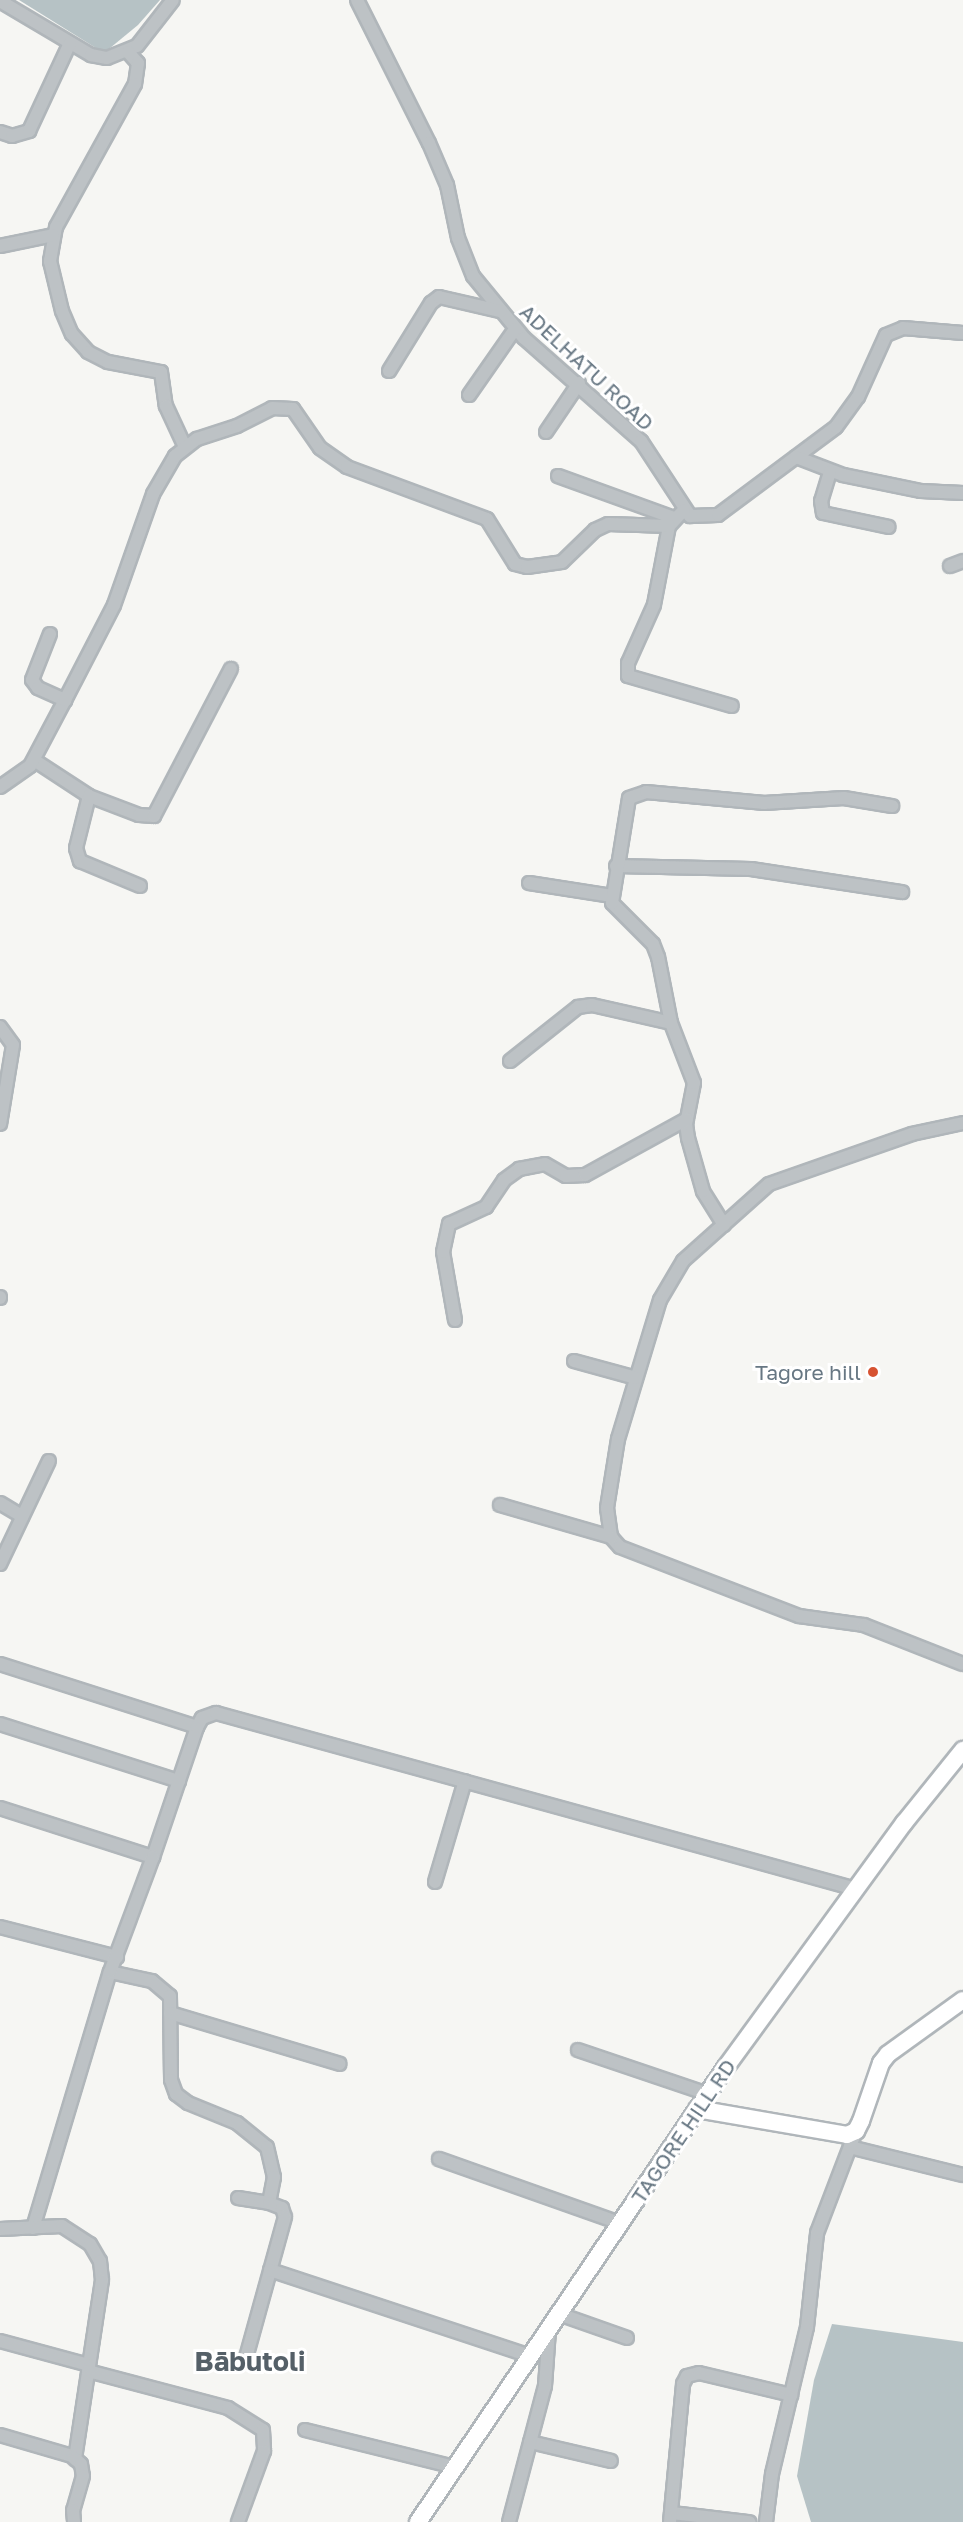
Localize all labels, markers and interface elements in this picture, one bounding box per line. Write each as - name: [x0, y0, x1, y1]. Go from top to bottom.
- street label: ADELHATU ROAD: [515, 299, 659, 435]
- place label: Tagore hill: [755, 1359, 861, 1385]
- marker: Tagore hill: [866, 1365, 880, 1379]
- street label: TAGORE HILL RD: [625, 2054, 741, 2208]
- district label: Bābutoli: [195, 2346, 305, 2378]

